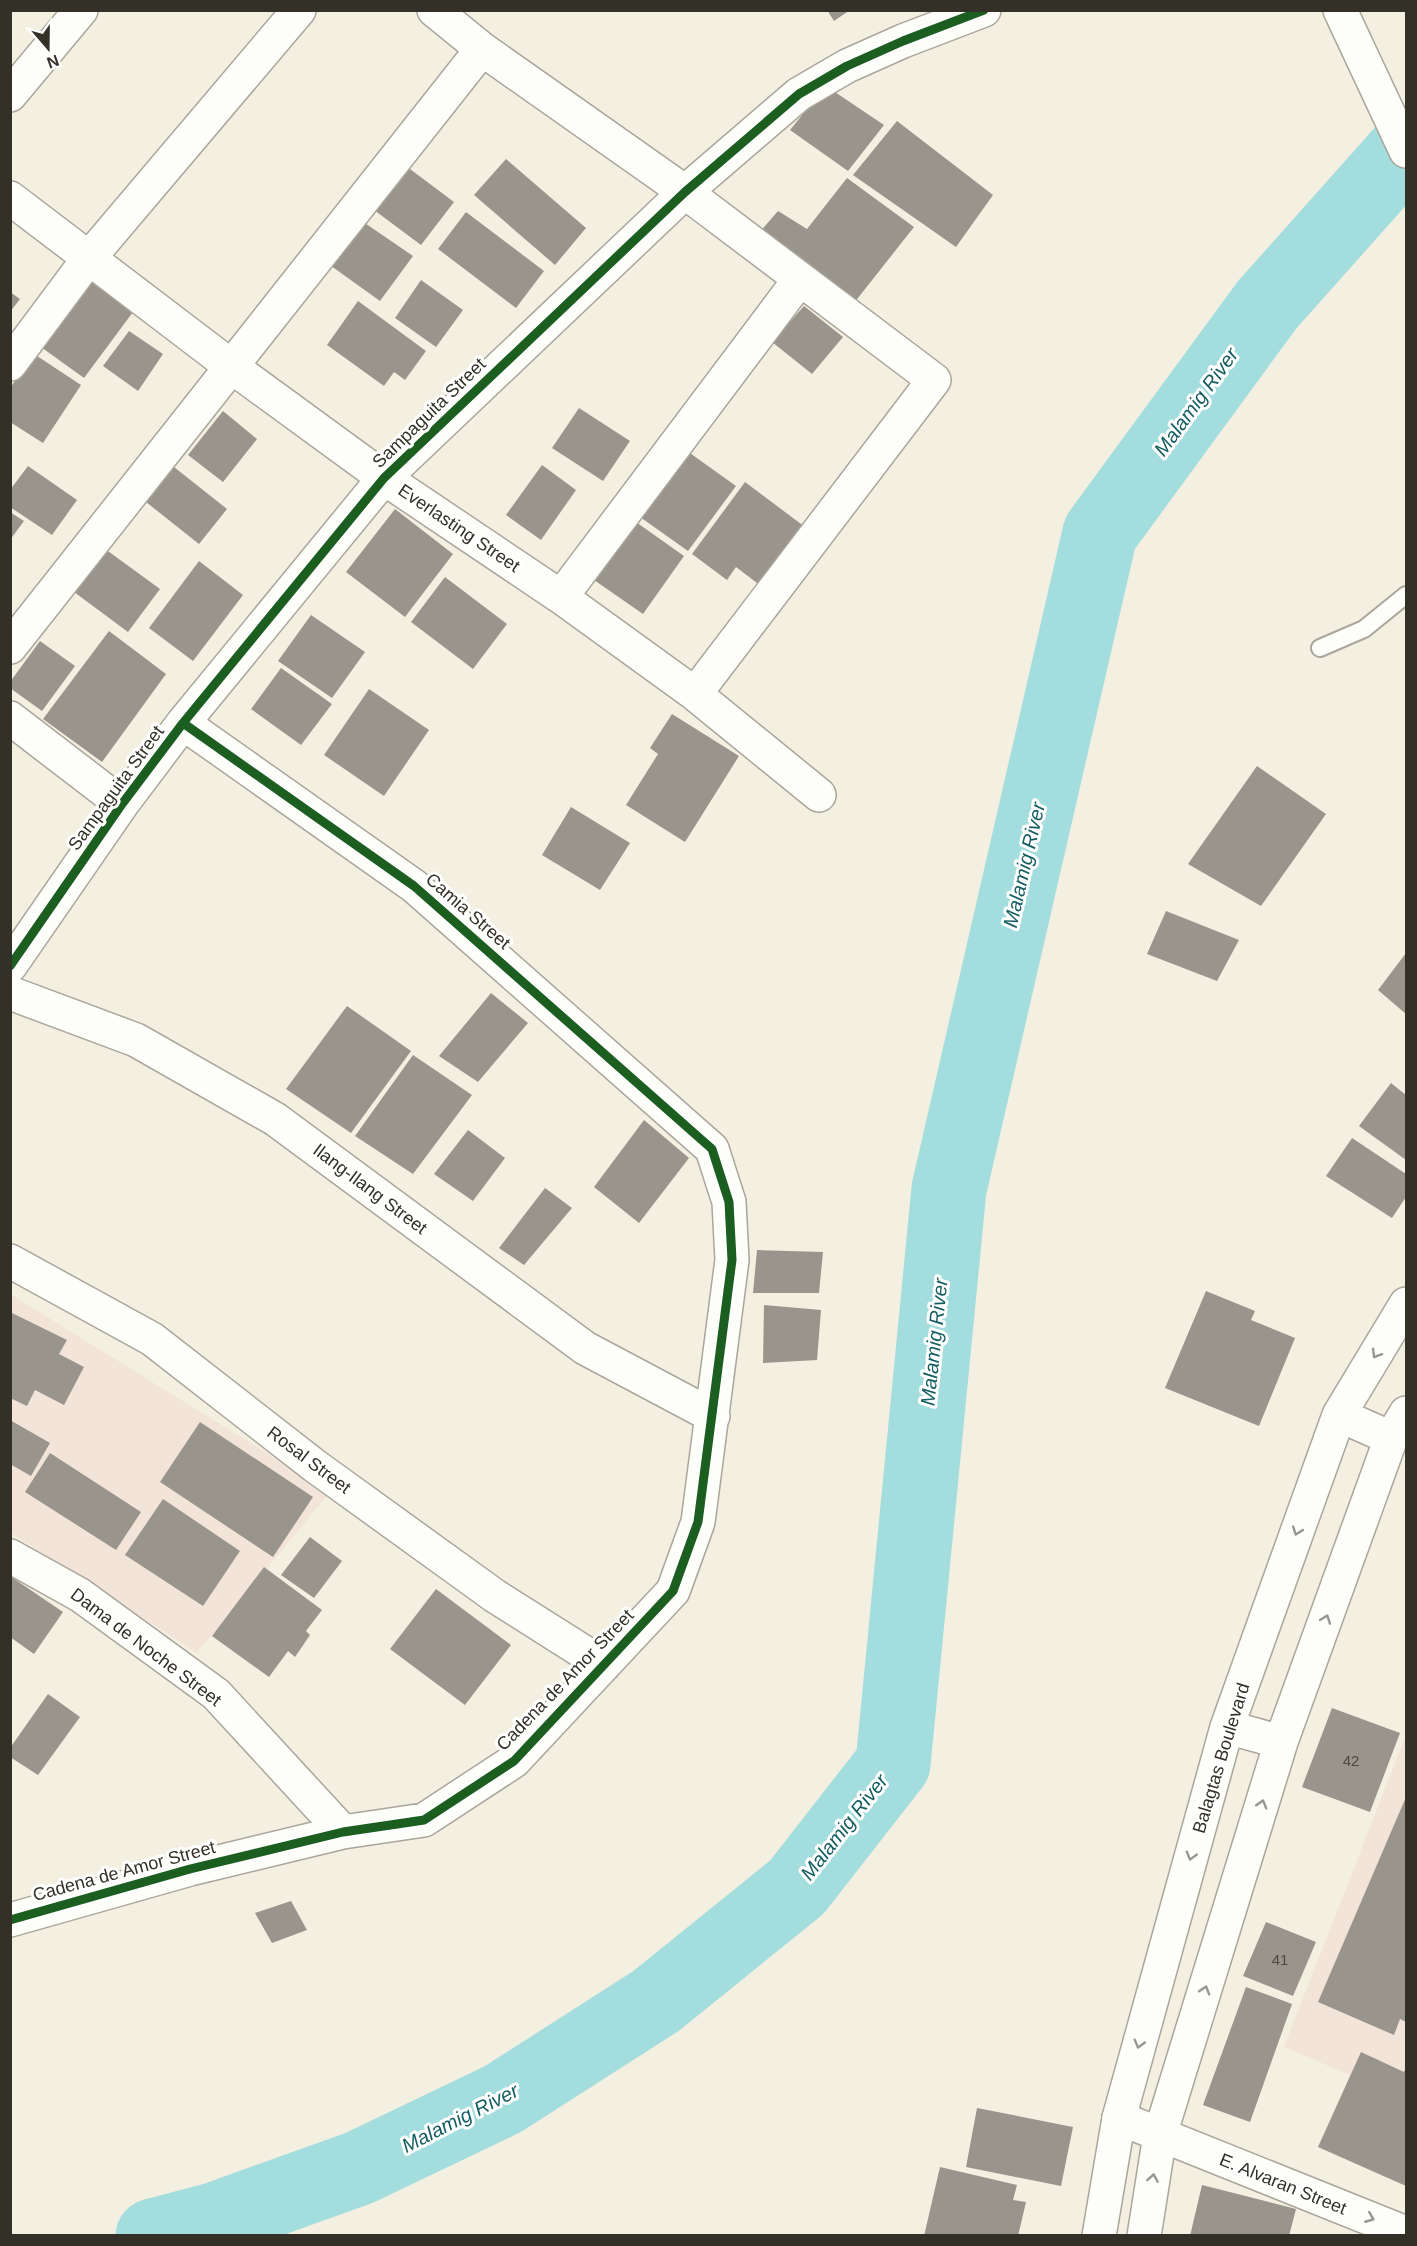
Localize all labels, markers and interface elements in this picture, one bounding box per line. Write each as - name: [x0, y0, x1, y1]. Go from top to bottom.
- north arrow: [18, 18, 78, 78]
- text: N: [45, 52, 61, 72]
- water label: Malamig River: [1150, 343, 1243, 460]
- street label: Sampaguita Street: [368, 354, 490, 472]
- street label: Everlasting Street: [395, 480, 523, 576]
- street label: Sampaguita Street: [64, 722, 168, 854]
- water label: Malamig River: [999, 799, 1049, 930]
- street label: Camia Street: [422, 869, 514, 953]
- street label: Ilang-Ilang Street: [309, 1140, 431, 1238]
- water label: Malamig River: [916, 1276, 952, 1407]
- one-way arrow: [1371, 1348, 1383, 1358]
- street label: Rosal Street: [263, 1422, 355, 1498]
- one-way arrow: [1292, 1525, 1305, 1536]
- street label: Dama de Noche Street: [67, 1584, 225, 1710]
- street label: Cadena de Amor Street: [492, 1605, 638, 1755]
- one-way arrow: [1318, 1614, 1331, 1625]
- street label: Balagtas Boulevard: [1189, 1680, 1253, 1836]
- house number: 42: [1343, 1752, 1359, 1769]
- water label: Malamig River: [796, 1769, 893, 1884]
- one-way arrow: [1255, 1799, 1268, 1810]
- street label: Cadena de Amor Street: [31, 1837, 217, 1905]
- one-way arrow: [1186, 1851, 1199, 1861]
- house number: 41: [1272, 1951, 1288, 1968]
- one-way arrow: [1198, 1985, 1210, 1996]
- one-way arrow: [1134, 2038, 1146, 2049]
- water label: Malamig River: [398, 2079, 523, 2157]
- street label: E. Alvaran Street: [1217, 2149, 1349, 2219]
- one-way arrow: [1147, 2173, 1159, 2182]
- one-way arrow: [1364, 2211, 1375, 2223]

